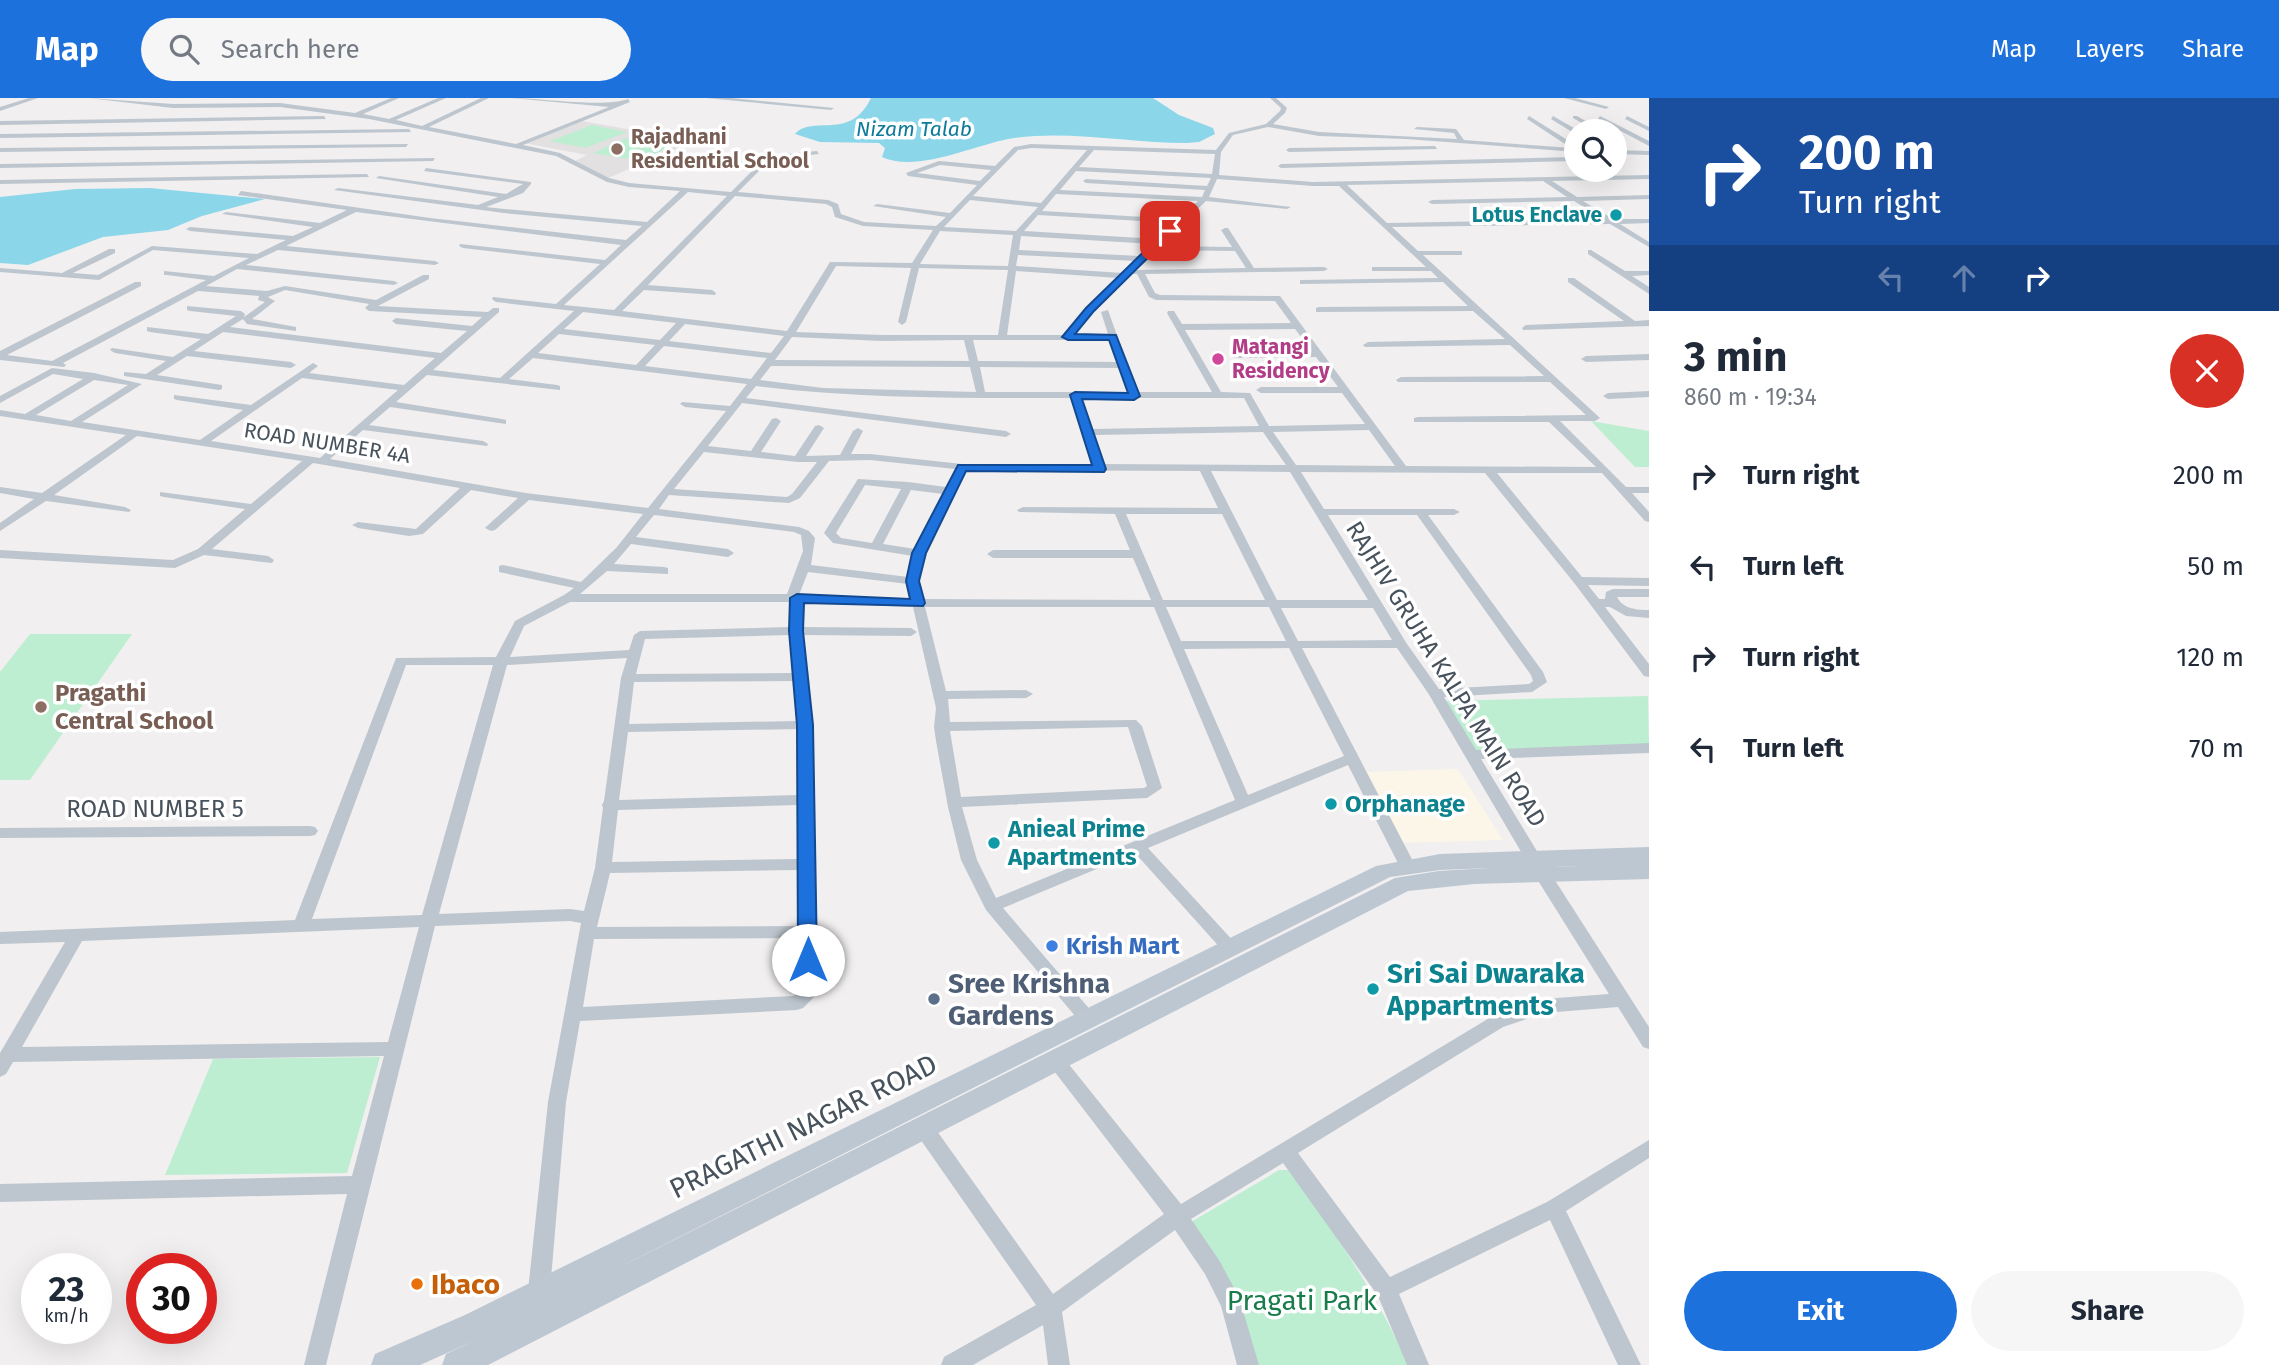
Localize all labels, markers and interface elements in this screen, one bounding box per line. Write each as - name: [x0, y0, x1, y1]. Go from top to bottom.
- search box: [141, 18, 631, 81]
- text: Map: [35, 29, 99, 69]
- icon: search: [165, 30, 203, 68]
- text: Search here: [221, 34, 360, 65]
- text: Map: [1991, 35, 2037, 63]
- text: Layers: [2075, 35, 2144, 63]
- text: Share: [2182, 35, 2244, 63]
- water label: Nizam Talab: [856, 116, 972, 142]
- map controls: [1564, 119, 1627, 182]
- button: search: [1564, 119, 1627, 182]
- text: 200 m: [1799, 123, 1935, 182]
- place label: Rajadhani Residential School: [631, 124, 810, 174]
- icon: right: [1684, 126, 1775, 217]
- marker: Rajadhani Residential School: [609, 141, 625, 157]
- text: Turn right: [1799, 183, 1941, 221]
- pin: [1140, 201, 1200, 261]
- place label: Lotus Enclave: [1472, 202, 1602, 228]
- marker: Lotus Enclave: [1608, 207, 1624, 223]
- icon: arrive: [1151, 212, 1189, 250]
- icon: left: [1872, 259, 1910, 297]
- icon: ahead: [1945, 259, 1983, 297]
- icon: right: [2018, 259, 2056, 297]
- text: 3 min: [1684, 332, 1787, 382]
- place label: Matangi Residency: [1232, 334, 1330, 384]
- button: close: [2170, 334, 2244, 408]
- marker: Matangi Residency: [1210, 351, 1226, 367]
- text: 860 m · 19:34: [1684, 383, 1817, 411]
- street label: ROAD NUMBER 4A: [242, 417, 412, 469]
- icon: right: [1684, 457, 1722, 495]
- text: Turn right: [1743, 460, 1860, 491]
- text: 200 m: [2173, 460, 2244, 491]
- street label: RAJHIV GRUHA KALPA MAIN ROAD: [1340, 516, 1552, 832]
- icon: left: [1684, 548, 1722, 586]
- text: Turn left: [1743, 551, 1844, 582]
- text: 50 m: [2187, 551, 2244, 582]
- icon: right: [1684, 639, 1722, 677]
- text: Turn right: [1743, 642, 1860, 673]
- text: 120 m: [2176, 642, 2244, 673]
- place label: Pragathi Central School: [55, 679, 214, 735]
- marker: Pragathi Central School: [33, 699, 49, 715]
- icon: left: [1684, 730, 1722, 768]
- text: Turn left: [1743, 733, 1844, 764]
- text: 70 m: [2189, 733, 2244, 764]
- place label: Orphanage: [1345, 790, 1465, 818]
- street label: ROAD NUMBER 5: [66, 795, 244, 823]
- marker: Orphanage: [1323, 796, 1339, 812]
- place label: Anieal Prime Apartments: [1007, 815, 1145, 871]
- marker: Anieal Prime Apartments: [986, 835, 1002, 851]
- position arrow: [771, 923, 845, 997]
- place label: Krish Mart: [1066, 932, 1180, 960]
- marker: Krish Mart: [1044, 938, 1060, 954]
- place label: Sri Sai Dwaraka Appartments: [1386, 957, 1585, 1022]
- place label: Sree Krishna Gardens: [948, 967, 1110, 1032]
- marker: Sri Sai Dwaraka Appartments: [1365, 981, 1381, 997]
- marker: Sree Krishna Gardens: [926, 991, 942, 1007]
- street label: PRAGATHI NAGAR ROAD: [664, 1047, 942, 1206]
- speed limit sign: 30: [126, 1253, 217, 1344]
- text: 23: [48, 1268, 85, 1310]
- place label: Ibaco: [431, 1268, 500, 1301]
- button: Exit: [1684, 1271, 1957, 1351]
- button: Share: [1971, 1271, 2244, 1351]
- marker: Ibaco: [409, 1276, 425, 1292]
- park label: Pragati Park: [1227, 1284, 1378, 1317]
- text: km/h: [44, 1305, 89, 1327]

